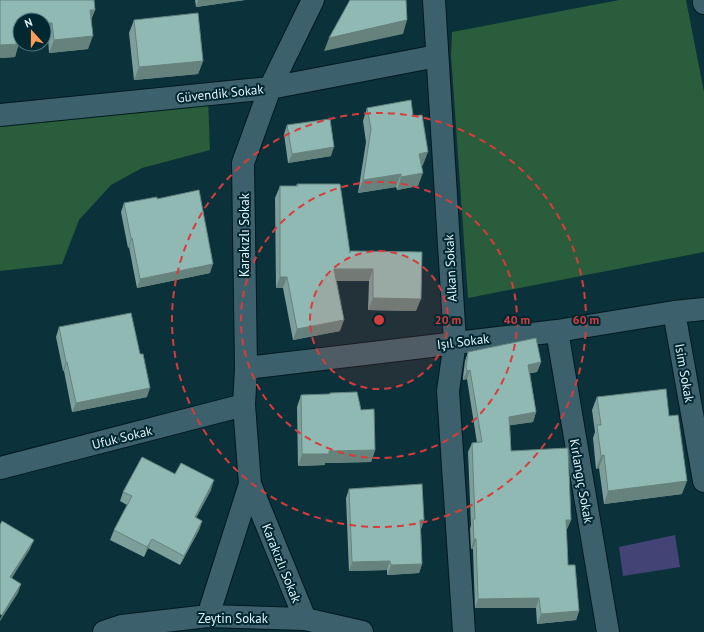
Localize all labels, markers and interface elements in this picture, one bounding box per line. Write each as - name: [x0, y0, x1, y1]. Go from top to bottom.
- north arrow: [12, 12, 52, 52]
- text: N: [23, 15, 34, 30]
- street label: Güvendik Sokak: [176, 80, 265, 107]
- street label: Karakızlı Sokak: [236, 192, 253, 277]
- street label: Alkan Sokak: [440, 233, 461, 302]
- text: 20 m: [435, 312, 461, 327]
- text: 40 m: [504, 312, 530, 327]
- text: 60 m: [573, 312, 599, 327]
- centre of rings: [372, 313, 386, 327]
- street label: Işıl Sokak: [436, 330, 491, 353]
- street label: Isim Sokak: [671, 342, 698, 405]
- street label: Ufuk Sokak: [90, 422, 155, 453]
- street label: Kırlangıç Sokak: [566, 438, 597, 525]
- street label: Karakızlı Sokak: [258, 521, 305, 606]
- street label: Zeytin Sokak: [198, 610, 269, 627]

